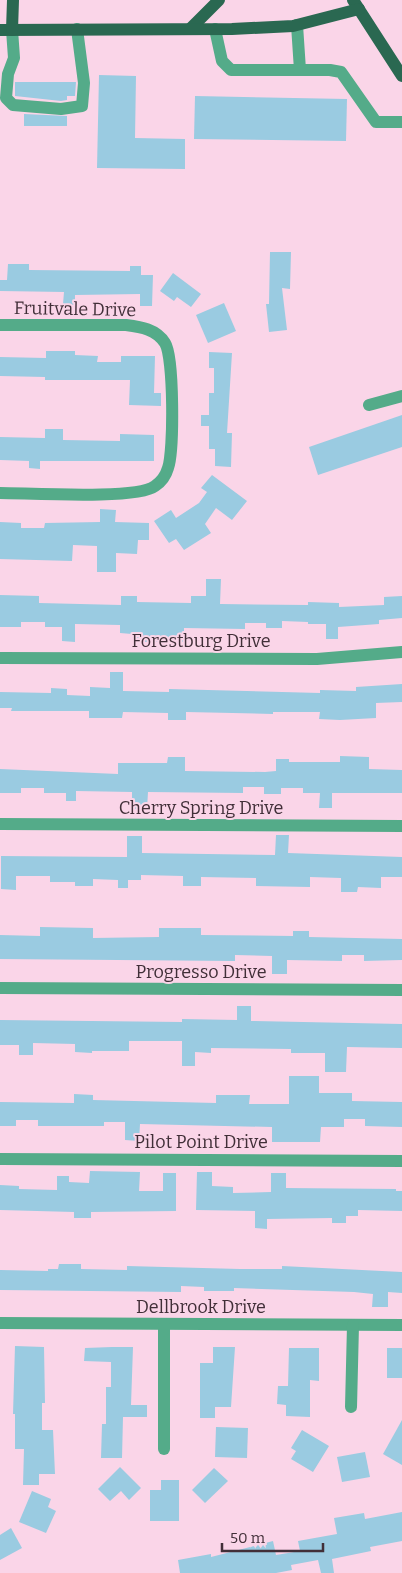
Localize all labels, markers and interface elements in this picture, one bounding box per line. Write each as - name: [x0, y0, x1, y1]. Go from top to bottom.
- street label: Fruitvale Drive: [14, 297, 136, 321]
- street label: Forestburg Drive: [131, 630, 271, 652]
- street label: Cherry Spring Drive: [119, 797, 283, 819]
- street label: Progresso Drive: [135, 961, 267, 983]
- street label: Pilot Point Drive: [134, 1131, 268, 1153]
- street label: Dellbrook Drive: [136, 1296, 266, 1318]
- scale bar: [222, 1520, 323, 1552]
- text: 50 m: [230, 1529, 266, 1547]

